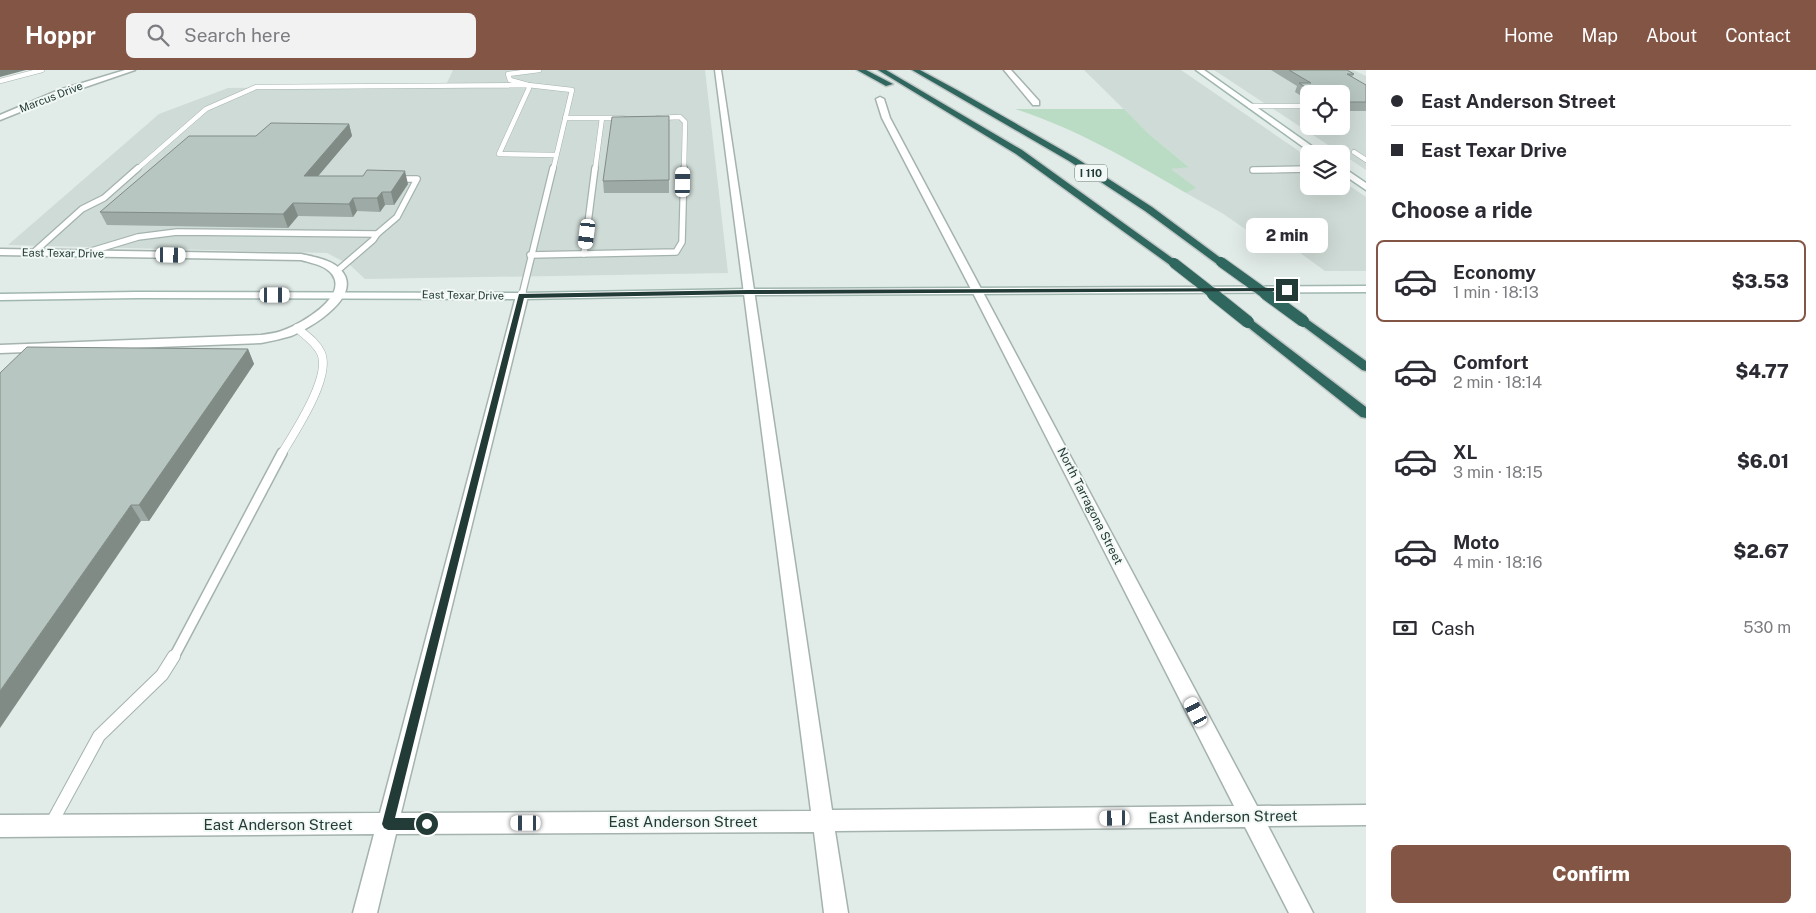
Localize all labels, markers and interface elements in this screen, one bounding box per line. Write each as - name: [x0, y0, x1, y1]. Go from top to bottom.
- search box: [126, 13, 476, 58]
- text: Hoppr: [25, 21, 96, 49]
- icon: search: [144, 21, 172, 49]
- text: Search here: [184, 24, 291, 46]
- text: Home: [1504, 25, 1554, 46]
- text: Map: [1582, 25, 1618, 46]
- text: About: [1646, 25, 1697, 46]
- text: Contact: [1725, 25, 1791, 46]
- street label: Marcus Drive: [18, 79, 84, 115]
- map controls: [1300, 85, 1350, 195]
- button: locate: [1300, 85, 1350, 135]
- text: East Anderson Street: [1421, 90, 1616, 112]
- text: East Texar Drive: [1421, 139, 1567, 161]
- button: layers: [1300, 145, 1350, 195]
- road number: I 110: [1075, 165, 1107, 182]
- car: [675, 167, 690, 197]
- text: Choose a ride: [1391, 197, 1533, 223]
- car: [577, 218, 596, 250]
- callout: 2 min: [1246, 218, 1328, 252]
- text: 2 min: [1266, 226, 1308, 245]
- street label: East Texar Drive: [22, 246, 104, 260]
- car: [155, 247, 186, 263]
- icon: car: [1393, 259, 1438, 304]
- text: Economy: [1453, 261, 1536, 283]
- text: $3.53: [1731, 270, 1789, 292]
- route end: [1276, 279, 1298, 301]
- text: 1 min · 18:13: [1453, 283, 1539, 302]
- car: [260, 288, 290, 303]
- street label: East Texar Drive: [422, 288, 504, 302]
- icon: car: [1393, 349, 1438, 394]
- text: Comfort: [1453, 351, 1529, 373]
- text: $4.77: [1735, 360, 1789, 382]
- text: 2 min · 18:14: [1453, 373, 1542, 392]
- icon: car: [1393, 439, 1438, 484]
- text: XL: [1453, 441, 1478, 463]
- street label: North Tarragona Street: [1054, 445, 1126, 567]
- text: $6.01: [1737, 450, 1789, 472]
- text: 3 min · 18:15: [1453, 463, 1543, 482]
- icon: car: [1393, 529, 1438, 574]
- text: Moto: [1453, 531, 1499, 553]
- text: $2.67: [1733, 540, 1789, 562]
- text: 4 min · 18:16: [1453, 553, 1542, 572]
- icon: cash: [1391, 614, 1419, 642]
- text: Cash: [1431, 617, 1475, 639]
- text: 530 m: [1743, 618, 1791, 637]
- car: [1182, 695, 1209, 729]
- street label: East Anderson Street: [1148, 807, 1298, 826]
- car: [1099, 810, 1130, 826]
- route start: [416, 813, 438, 835]
- street label: East Anderson Street: [608, 813, 758, 830]
- street label: East Anderson Street: [203, 816, 353, 833]
- car: [511, 816, 541, 831]
- button: Confirm: [1391, 845, 1791, 903]

